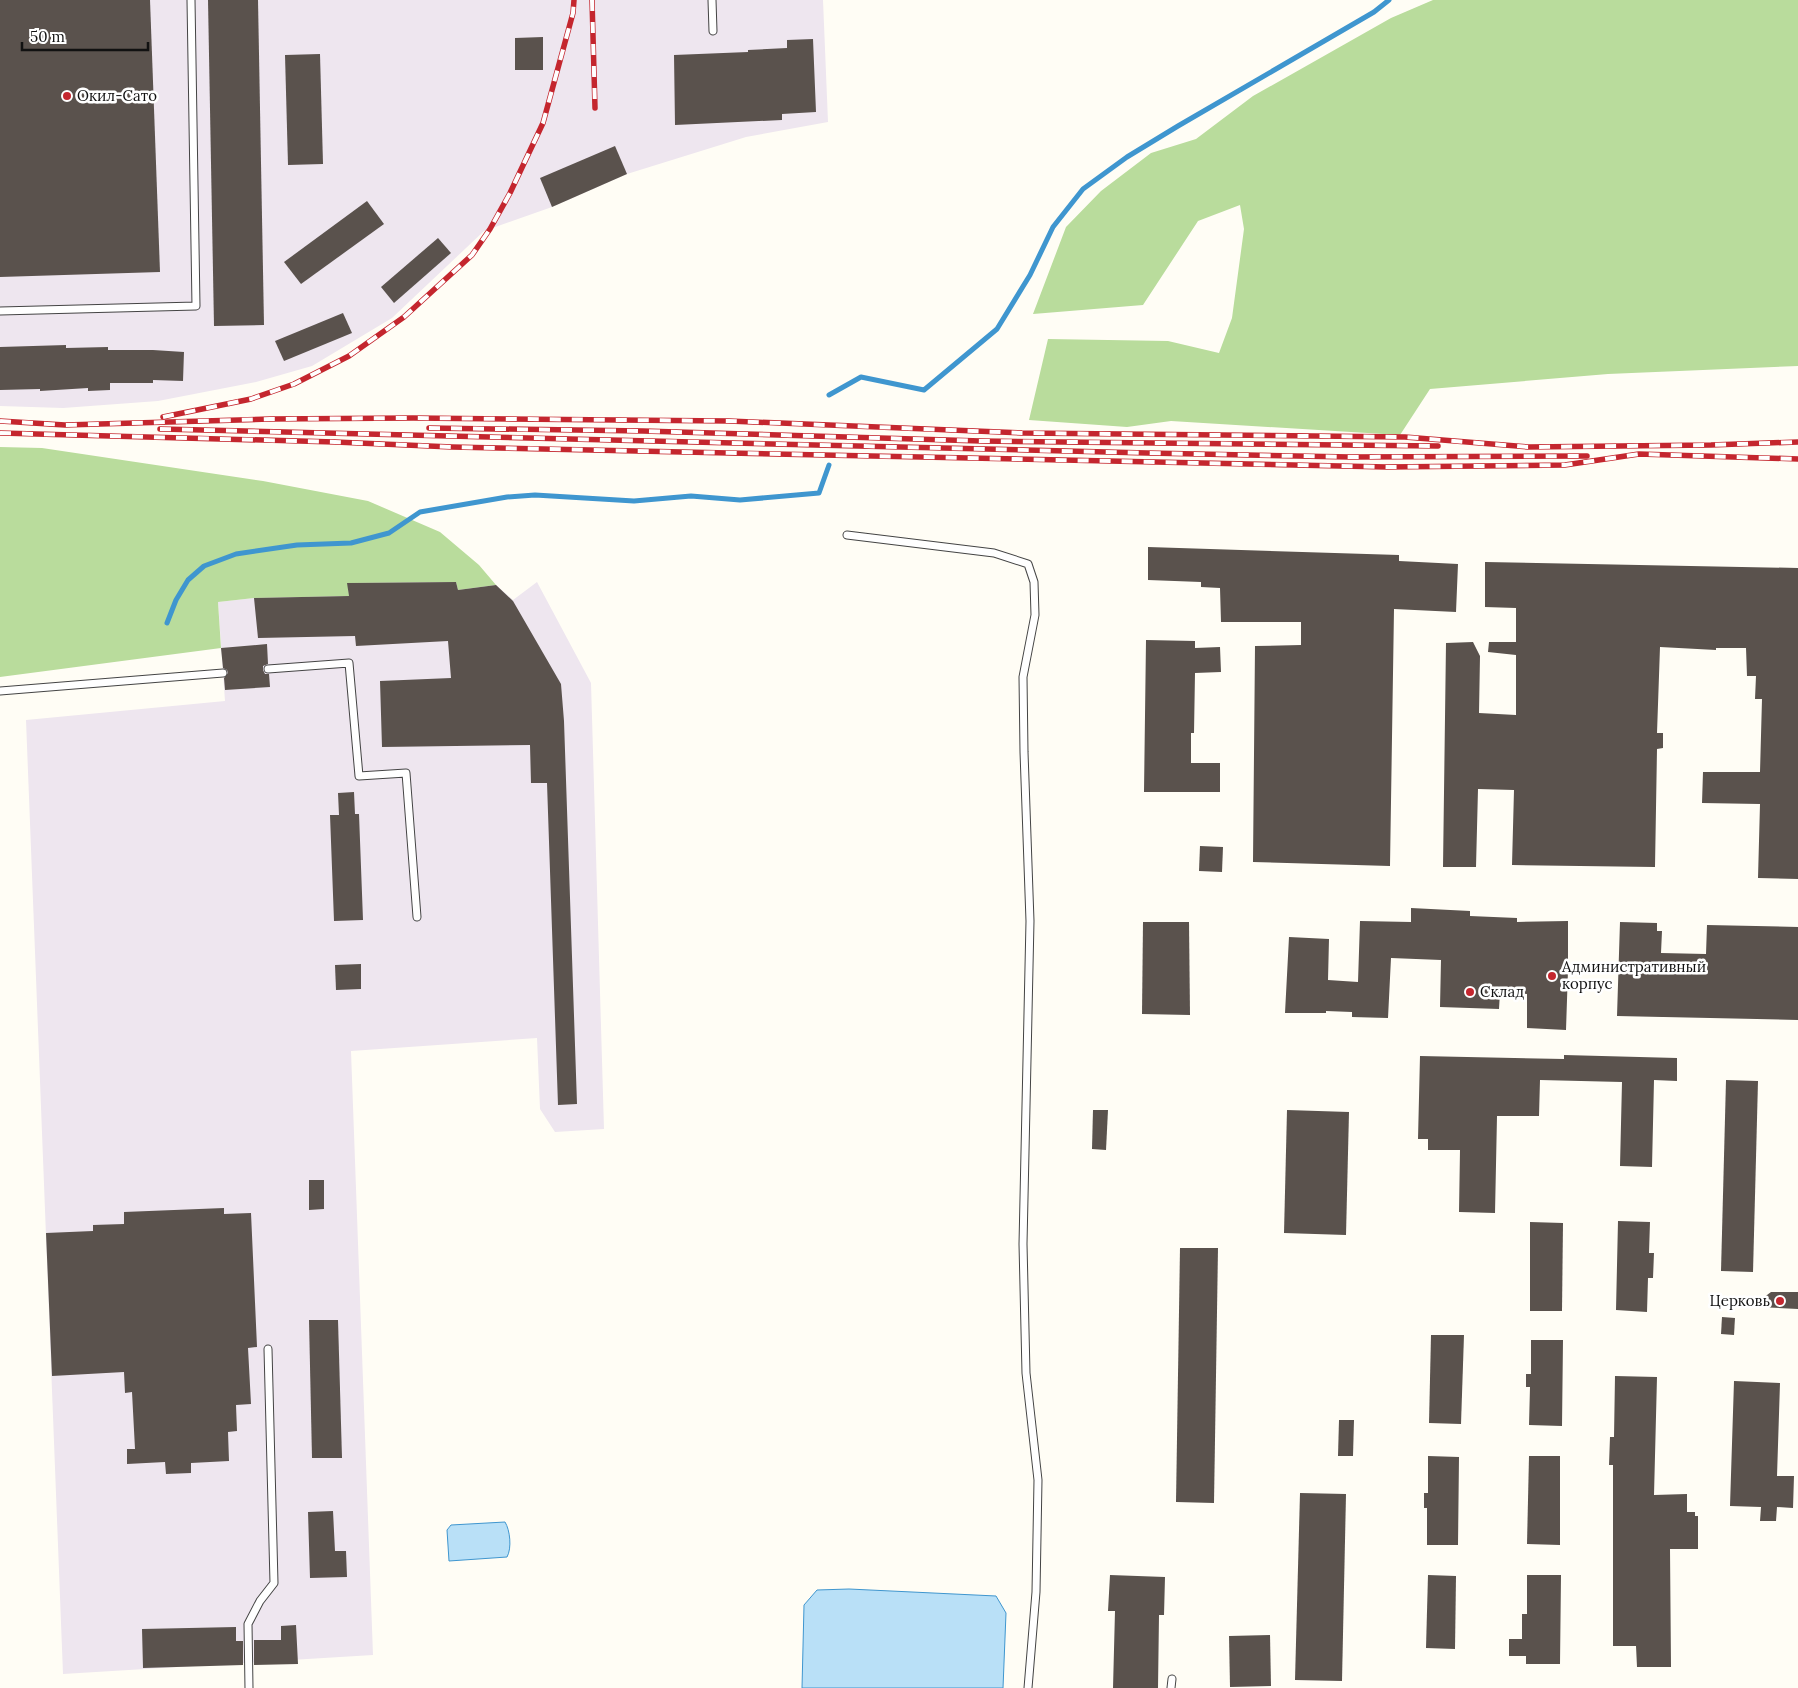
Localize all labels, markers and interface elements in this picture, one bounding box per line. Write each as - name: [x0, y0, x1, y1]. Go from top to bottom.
- scale bar: [22, 20, 149, 52]
- text: 50 m: [30, 27, 65, 46]
- place label: Окил-Сато: [77, 86, 157, 105]
- marker: Окил-Сато: [61, 90, 73, 102]
- place label: Административный корпус: [1561, 957, 1706, 993]
- marker: Административный корпус: [1546, 970, 1558, 982]
- place label: Склад: [1480, 982, 1524, 1001]
- marker: Склад: [1464, 986, 1476, 998]
- place label: Церковь: [1710, 1291, 1770, 1310]
- marker: Церковь: [1774, 1295, 1786, 1307]

